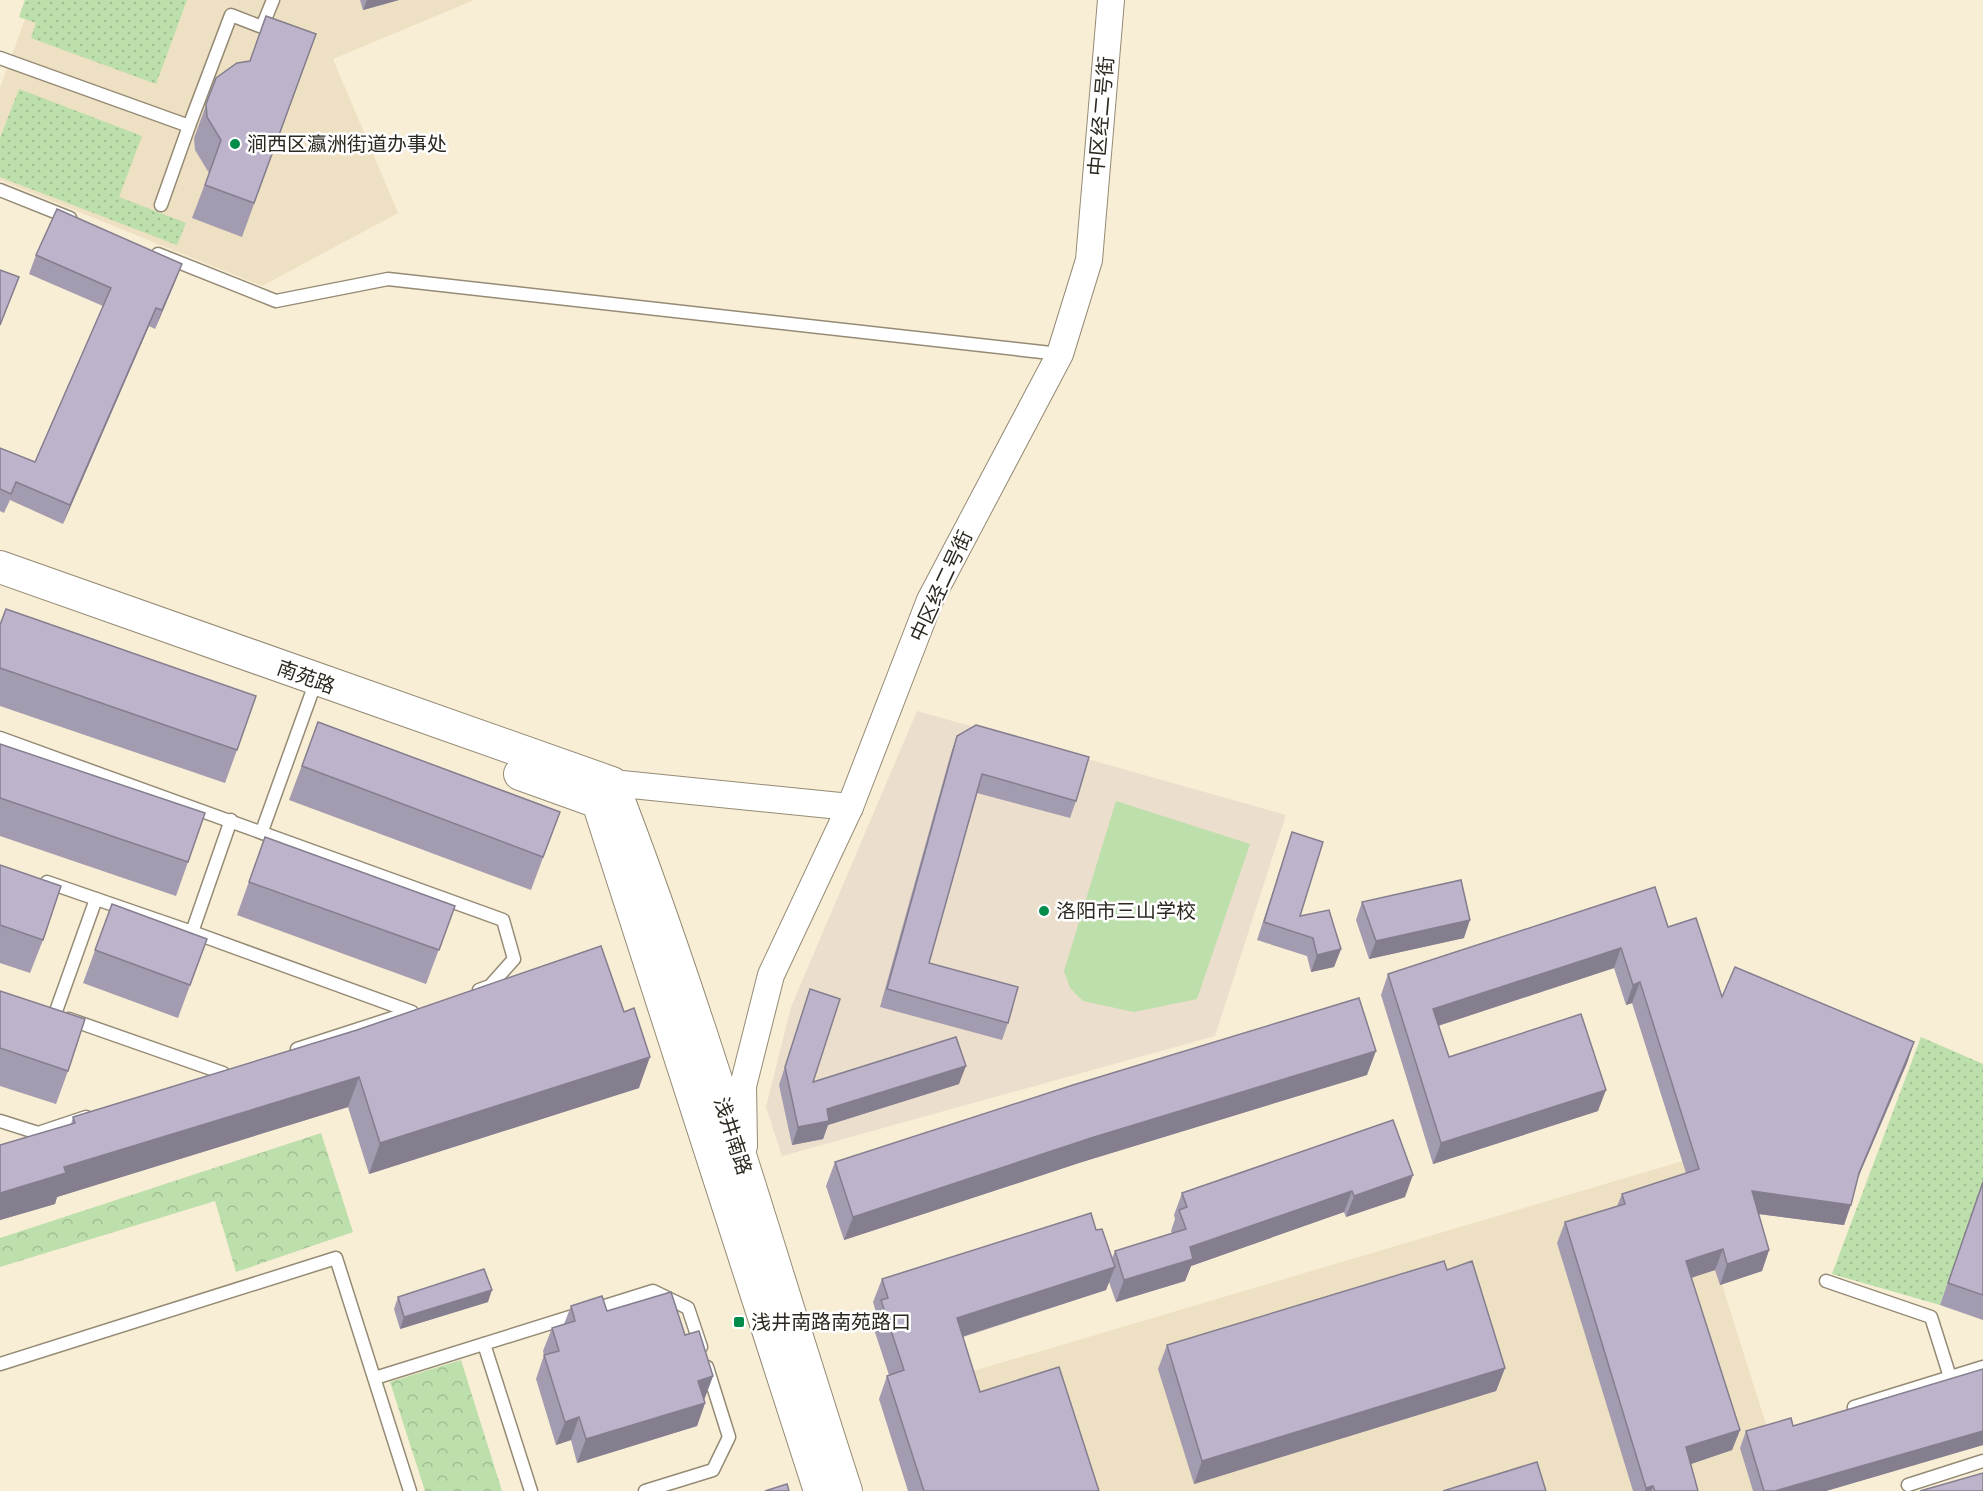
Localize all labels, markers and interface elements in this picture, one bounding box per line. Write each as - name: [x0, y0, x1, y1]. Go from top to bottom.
- street label: 中区经二号街: [1085, 55, 1117, 177]
- place label: 涧西区瀛洲街道办事处: [247, 133, 447, 155]
- marker: 涧西区瀛洲街道办事处: [228, 137, 242, 151]
- street label: 中区经二号街: [906, 527, 976, 645]
- street label: 南苑路: [274, 656, 338, 698]
- place label: 洛阳市三山学校: [1056, 900, 1196, 922]
- marker: 洛阳市三山学校: [1037, 904, 1051, 918]
- street label: 浅井南路: [710, 1095, 756, 1177]
- place label: 浅井南路南苑路口: [751, 1311, 911, 1333]
- marker: 浅井南路南苑路口: [732, 1315, 746, 1329]

